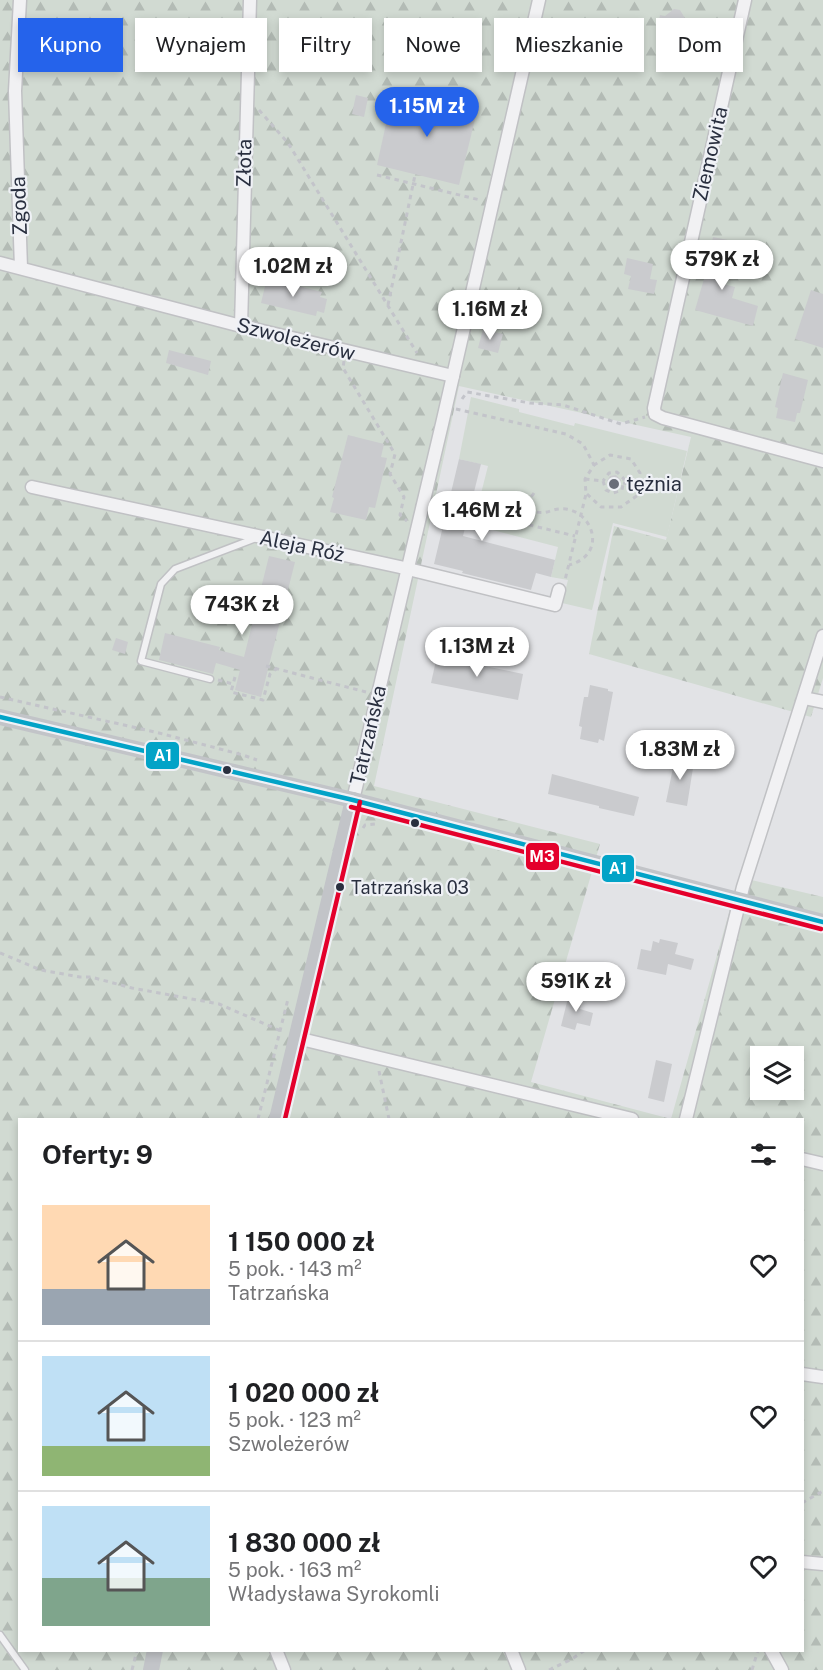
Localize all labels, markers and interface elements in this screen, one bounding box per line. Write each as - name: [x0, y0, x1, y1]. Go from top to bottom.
- chip: Kupno: [18, 18, 123, 72]
- chip: Wynajem: [135, 18, 267, 72]
- chip: Filtry: [279, 18, 372, 72]
- chip: Nowe: [384, 18, 482, 72]
- chip: Mieszkanie: [494, 18, 644, 72]
- chip: Dom: [656, 18, 743, 72]
- pin: 1.15M zł: [365, 87, 489, 138]
- text: 1.15M zł: [389, 94, 465, 118]
- street label: Ziemowita: [687, 104, 733, 204]
- street label: Złota: [232, 138, 256, 188]
- street label: Zgoda: [6, 176, 32, 236]
- pin: 579K zł: [667, 240, 777, 291]
- pin: 1.02M zł: [231, 247, 355, 298]
- text: 579K zł: [684, 247, 760, 271]
- text: 1.02M zł: [253, 254, 333, 278]
- pin: 1.16M zł: [428, 290, 552, 341]
- text: 1.16M zł: [452, 297, 528, 321]
- street label: Szwoleżerów: [234, 313, 358, 365]
- place label: tężnia: [626, 472, 682, 496]
- marker: tężnia: [607, 477, 621, 491]
- pin: 1.46M zł: [420, 491, 544, 542]
- text: 1.46M zł: [442, 498, 522, 522]
- street label: Aleja Róż: [257, 525, 347, 567]
- pin: 743K zł: [187, 585, 297, 636]
- text: 743K zł: [205, 592, 279, 616]
- pin: 1.13M zł: [415, 627, 539, 678]
- text: 1.13M zł: [439, 634, 515, 658]
- street label: Tatrzańska: [345, 683, 391, 787]
- pin: 1.83M zł: [618, 730, 742, 781]
- text: 1.83M zł: [640, 737, 720, 761]
- line badge: A1: [145, 741, 180, 770]
- text: A1: [154, 746, 172, 765]
- unlabelled marker: [221, 764, 233, 776]
- unlabelled marker: [409, 817, 421, 829]
- line badge: M3: [525, 842, 560, 871]
- text: M3: [529, 847, 555, 866]
- line badge: A1: [601, 854, 635, 883]
- text: A1: [609, 859, 627, 878]
- place label: Tatrzańska 03: [351, 877, 469, 898]
- marker: Tatrzańska 03: [334, 881, 346, 893]
- pin: 591K zł: [521, 962, 631, 1013]
- text: 591K zł: [540, 969, 612, 993]
- map controls: [750, 1046, 804, 1100]
- button: layers: [750, 1046, 804, 1100]
- icon: filters: [747, 1138, 780, 1171]
- text: Oferty: 9: [42, 1139, 153, 1170]
- text: 1 150 000 zł: [228, 1226, 375, 1257]
- icon: home: [90, 1229, 162, 1301]
- icon: heart: [747, 1249, 780, 1282]
- text: 5 pok. · 143 m²: [228, 1257, 361, 1281]
- text: Tatrzańska: [228, 1281, 329, 1305]
- text: 1 020 000 zł: [228, 1377, 379, 1408]
- icon: home: [90, 1380, 162, 1452]
- icon: heart: [747, 1400, 780, 1433]
- text: 5 pok. · 123 m²: [228, 1408, 361, 1432]
- text: Szwoleżerów: [228, 1432, 349, 1456]
- text: 1 830 000 zł: [228, 1527, 381, 1558]
- icon: home: [90, 1530, 162, 1602]
- icon: heart: [747, 1550, 780, 1583]
- text: 5 pok. · 163 m²: [228, 1558, 361, 1582]
- text: Władysława Syrokomli: [228, 1582, 440, 1606]

